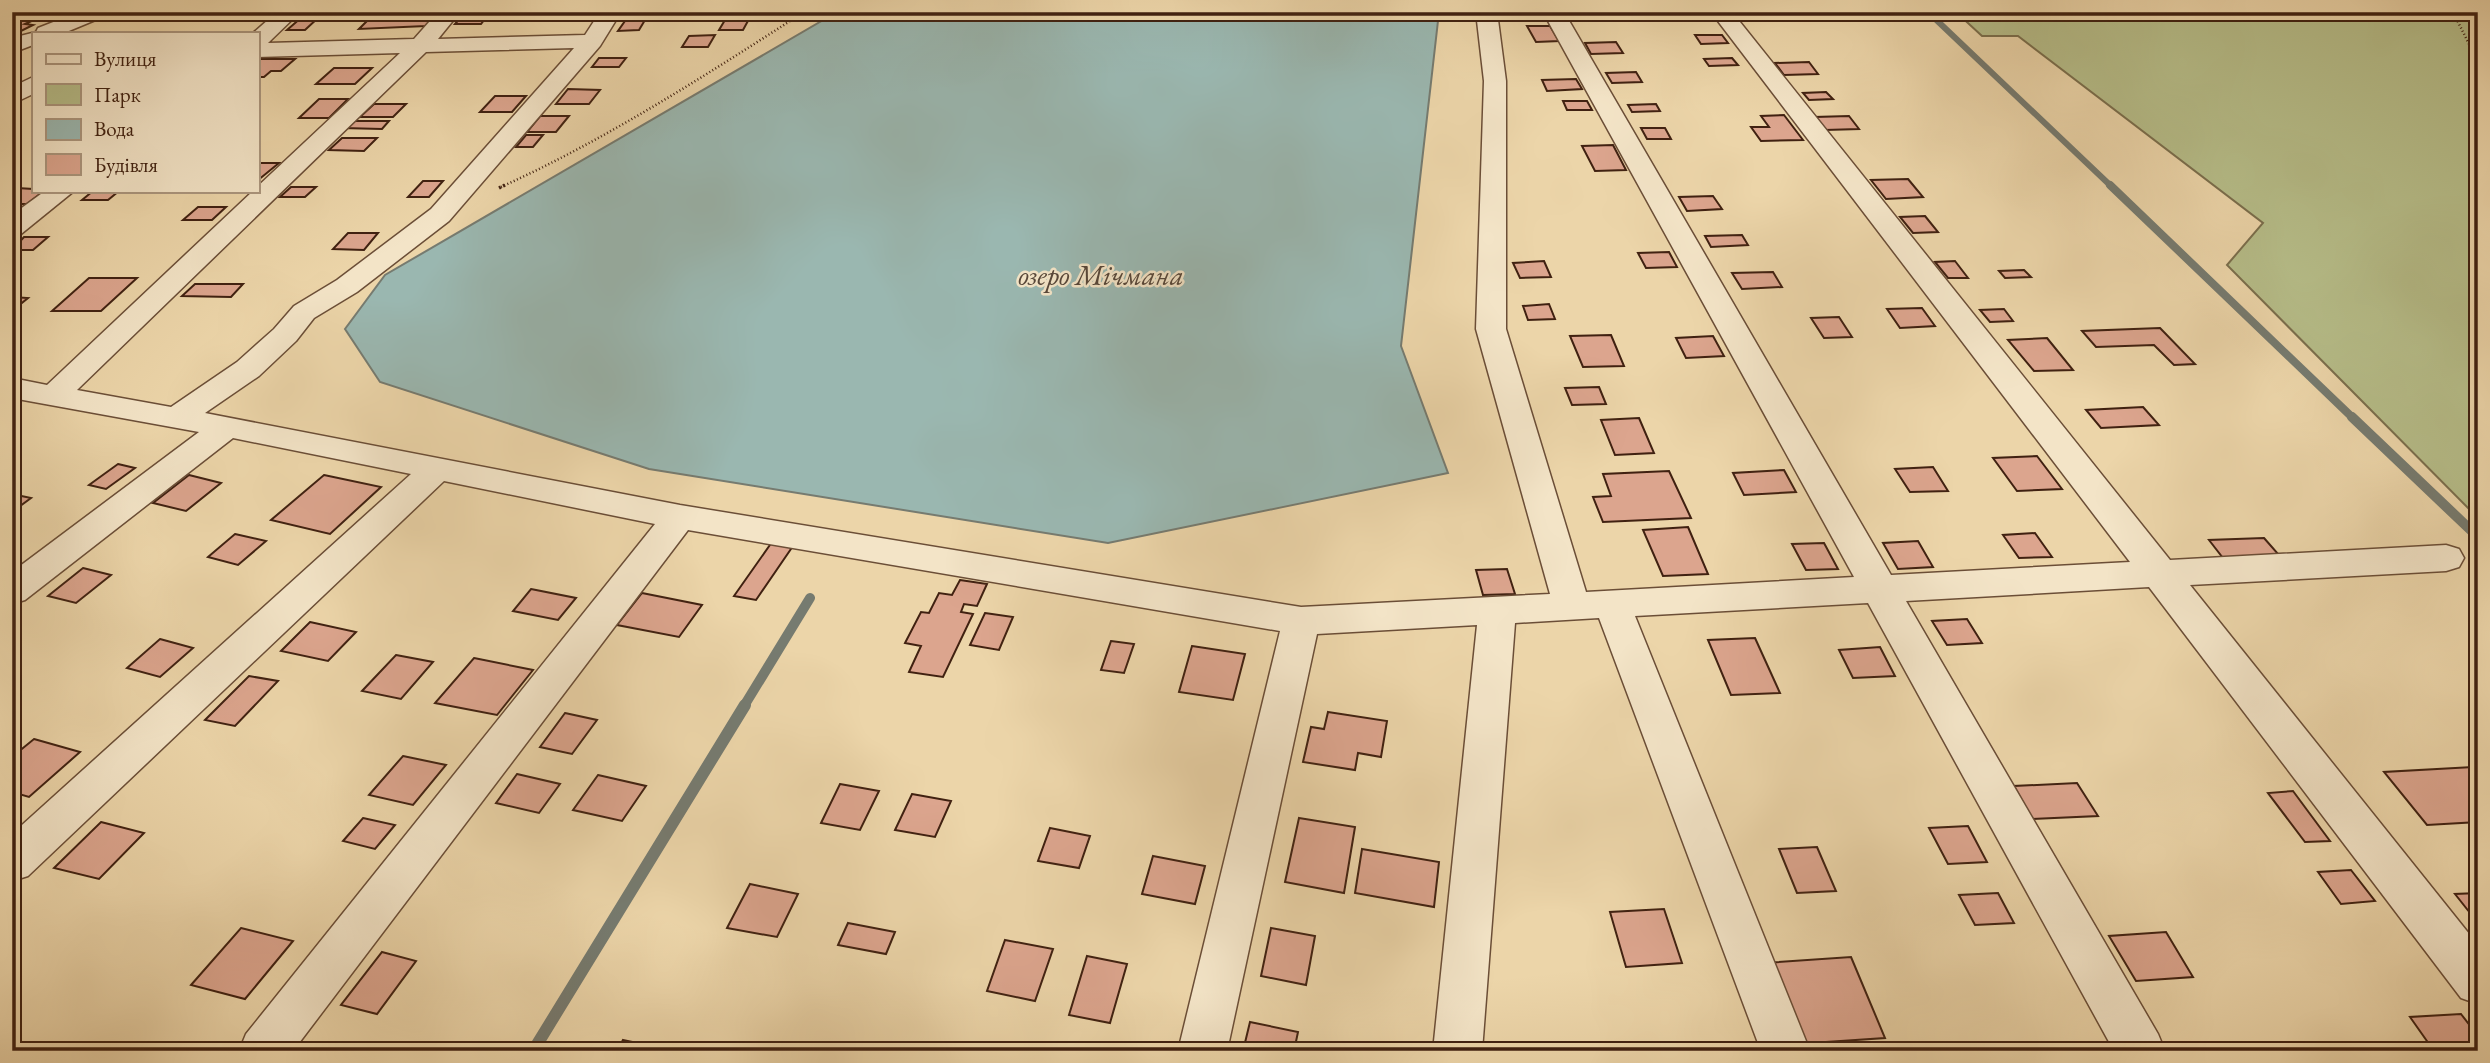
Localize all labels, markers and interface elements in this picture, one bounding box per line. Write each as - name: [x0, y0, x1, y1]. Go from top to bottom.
- legend: [32, 32, 259, 192]
- text: Вулиця: [94, 45, 156, 72]
- text: Парк: [94, 81, 141, 108]
- text: Вода: [94, 115, 135, 142]
- text: Будівля: [94, 151, 158, 178]
- water label: озеро Мічмана: [1018, 257, 1184, 293]

